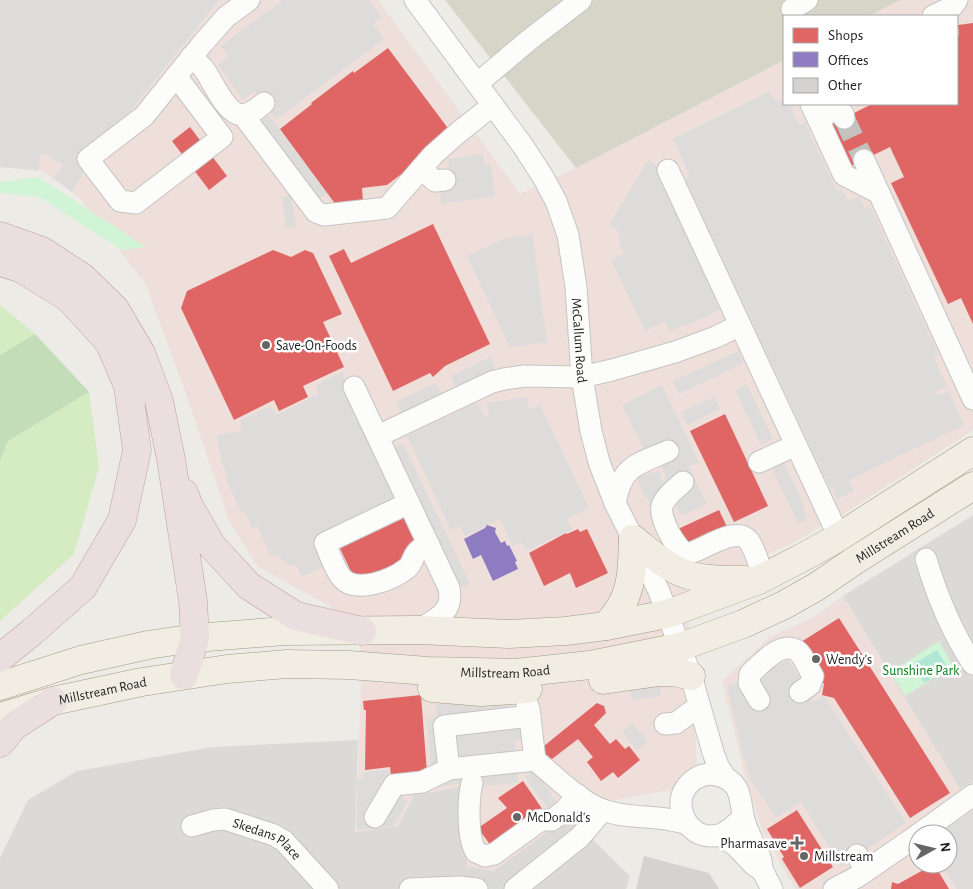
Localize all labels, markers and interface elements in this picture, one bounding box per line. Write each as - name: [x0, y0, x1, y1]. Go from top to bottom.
- legend: [783, 15, 958, 105]
- text: Shops: [828, 28, 863, 43]
- text: Offices: [828, 53, 869, 68]
- text: Other: [828, 78, 862, 93]
- street label: McCallum Road: [569, 297, 589, 384]
- marker: Save-On-Foods: [260, 339, 272, 351]
- place label: Save-On-Foods: [276, 339, 357, 353]
- street label: Millstream Road: [853, 506, 937, 566]
- marker: Wendy's: [810, 653, 822, 665]
- place label: Wendy's: [826, 653, 872, 667]
- street label: Millstream Road: [460, 663, 551, 681]
- park label: Sunshine Park: [883, 664, 960, 678]
- street label: Millstream Road: [57, 675, 148, 708]
- marker: McDonald's: [511, 811, 523, 823]
- place label: McDonald's: [527, 811, 590, 825]
- street label: Skedans Place: [231, 816, 303, 863]
- north arrow: [908, 824, 958, 874]
- place label: Pharmasave: [720, 837, 787, 851]
- marker: Pharmasave: [791, 837, 803, 849]
- text: N: [937, 842, 952, 853]
- marker: Millstream: [798, 850, 810, 862]
- place label: Millstream: [814, 850, 874, 864]

